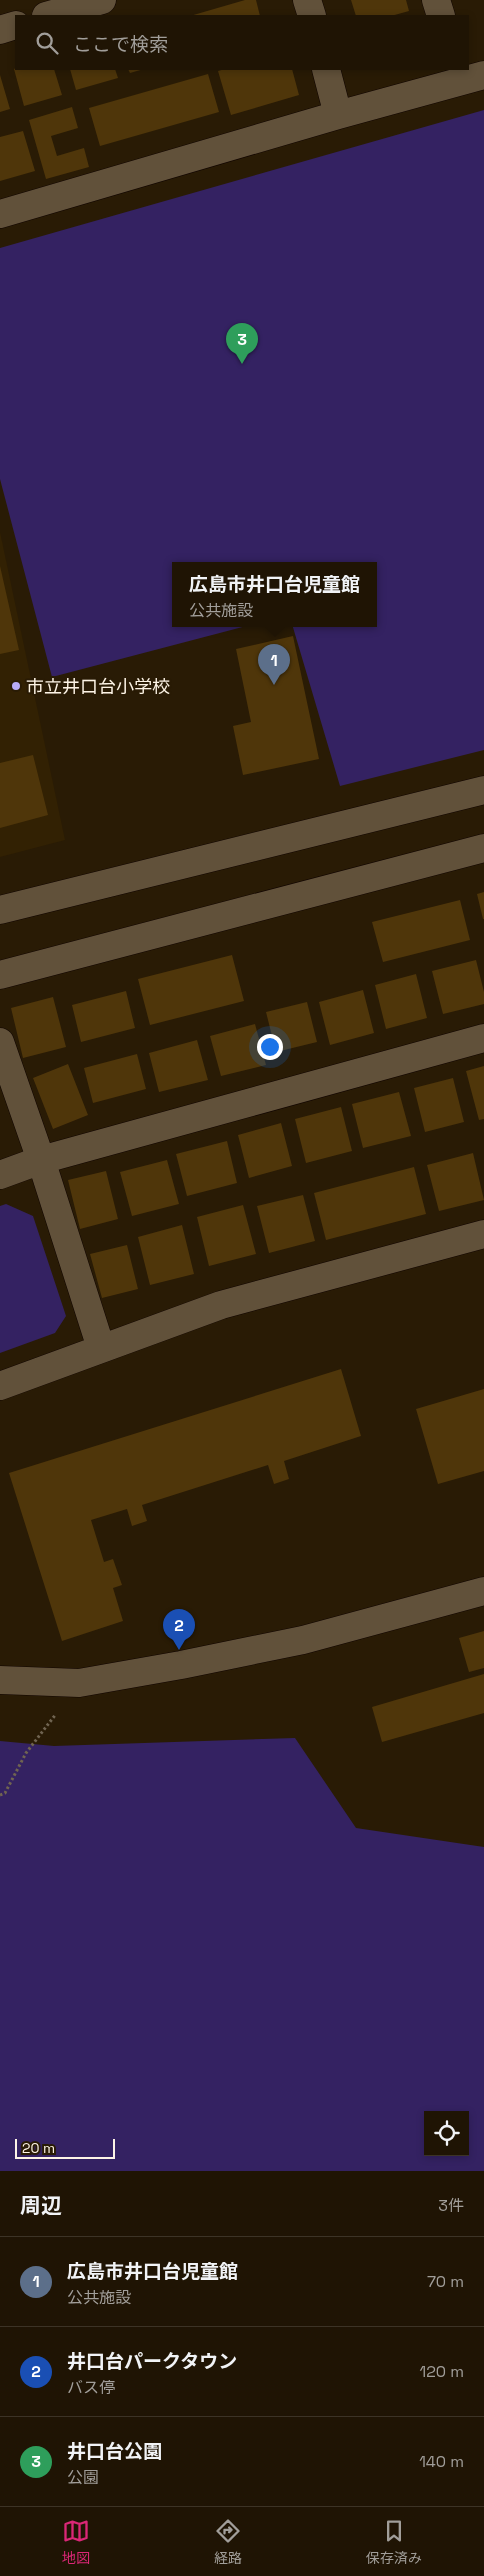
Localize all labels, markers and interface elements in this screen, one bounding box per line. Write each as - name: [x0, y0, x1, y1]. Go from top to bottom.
- search box: [15, 15, 469, 70]
- icon: search: [33, 29, 61, 57]
- text: ここで検索: [73, 32, 168, 57]
- pin: 3: [226, 323, 258, 364]
- popup: [172, 562, 377, 627]
- text: 広島市井口台児童館: [189, 572, 360, 597]
- text: 公共施設: [189, 600, 253, 621]
- pin: 1: [258, 644, 290, 685]
- place label: 市立井口台小学校: [26, 675, 170, 698]
- marker: 市立井口台小学校: [10, 680, 22, 692]
- your location: [257, 1034, 283, 1060]
- pin: 2: [163, 1609, 195, 1650]
- map controls: [424, 2111, 469, 2156]
- button: locate: [424, 2111, 469, 2156]
- scale bar: [15, 2136, 115, 2159]
- text: 20 m: [22, 2139, 55, 2157]
- text: 周辺: [20, 2192, 62, 2219]
- text: 3件: [438, 2195, 464, 2216]
- text: 広島市井口台児童館: [67, 2259, 238, 2284]
- text: 1: [32, 2271, 40, 2292]
- text: 70 m: [427, 2271, 464, 2292]
- text: 公共施設: [67, 2287, 131, 2308]
- text: 井口台パークタウン: [67, 2349, 237, 2374]
- text: 2: [31, 2361, 41, 2382]
- text: 120 m: [420, 2361, 464, 2382]
- text: バス停: [67, 2377, 115, 2398]
- text: 井口台公園: [67, 2439, 162, 2464]
- text: 3: [31, 2451, 41, 2472]
- text: 140 m: [419, 2451, 464, 2472]
- text: 公園: [67, 2467, 99, 2488]
- tab: 地図: [62, 2517, 90, 2567]
- tab: 経路: [214, 2517, 242, 2567]
- tab: 保存済み: [366, 2517, 422, 2567]

